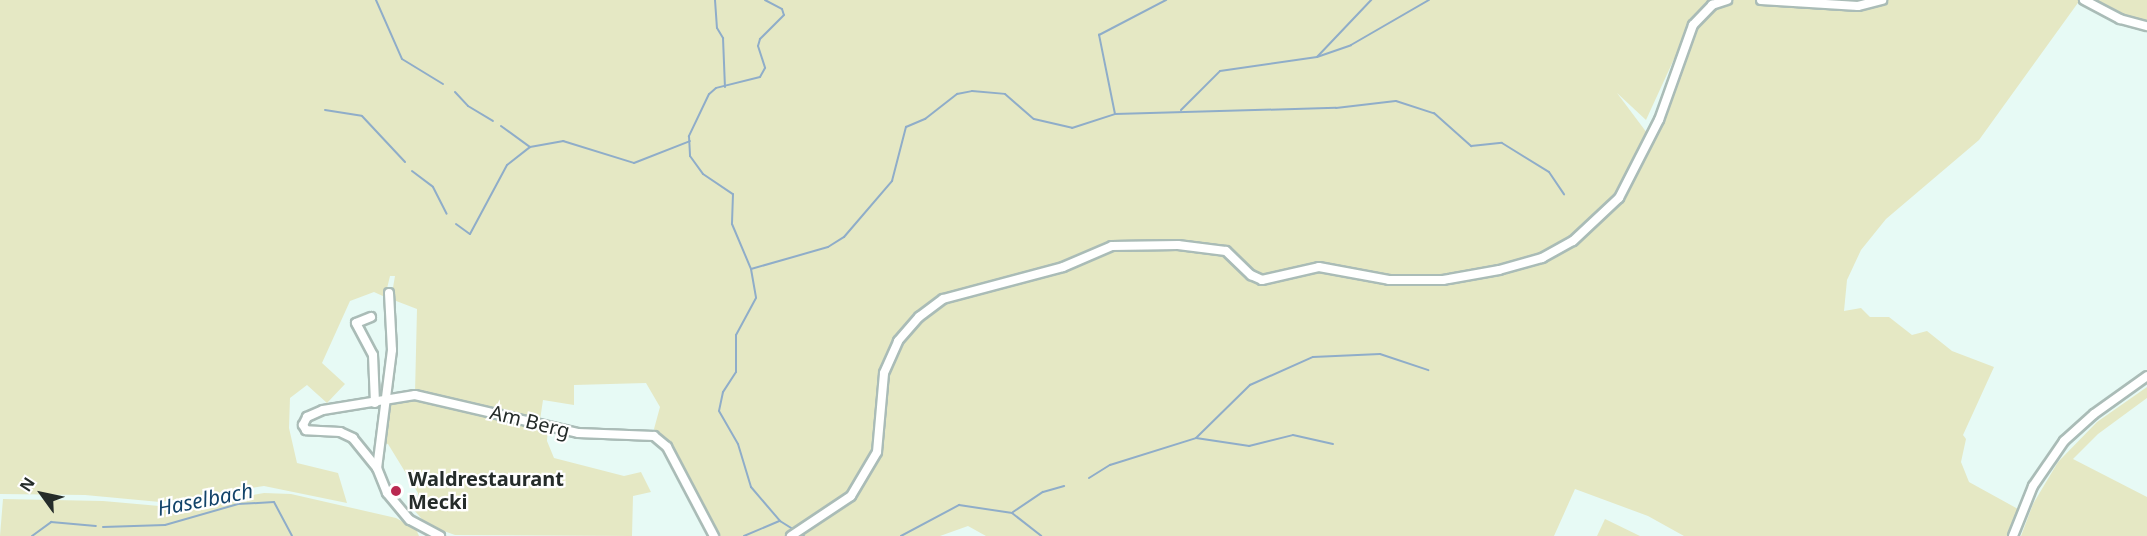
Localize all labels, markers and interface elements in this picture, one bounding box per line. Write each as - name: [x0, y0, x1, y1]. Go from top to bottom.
- street label: Am Berg: [488, 400, 572, 442]
- north arrow: [12, 464, 72, 524]
- place label: Waldrestaurant Mecki: [408, 467, 564, 514]
- text: N: [14, 473, 40, 496]
- water label: Haselbach: [155, 477, 255, 521]
- marker: Waldrestaurant Mecki: [389, 484, 403, 498]

